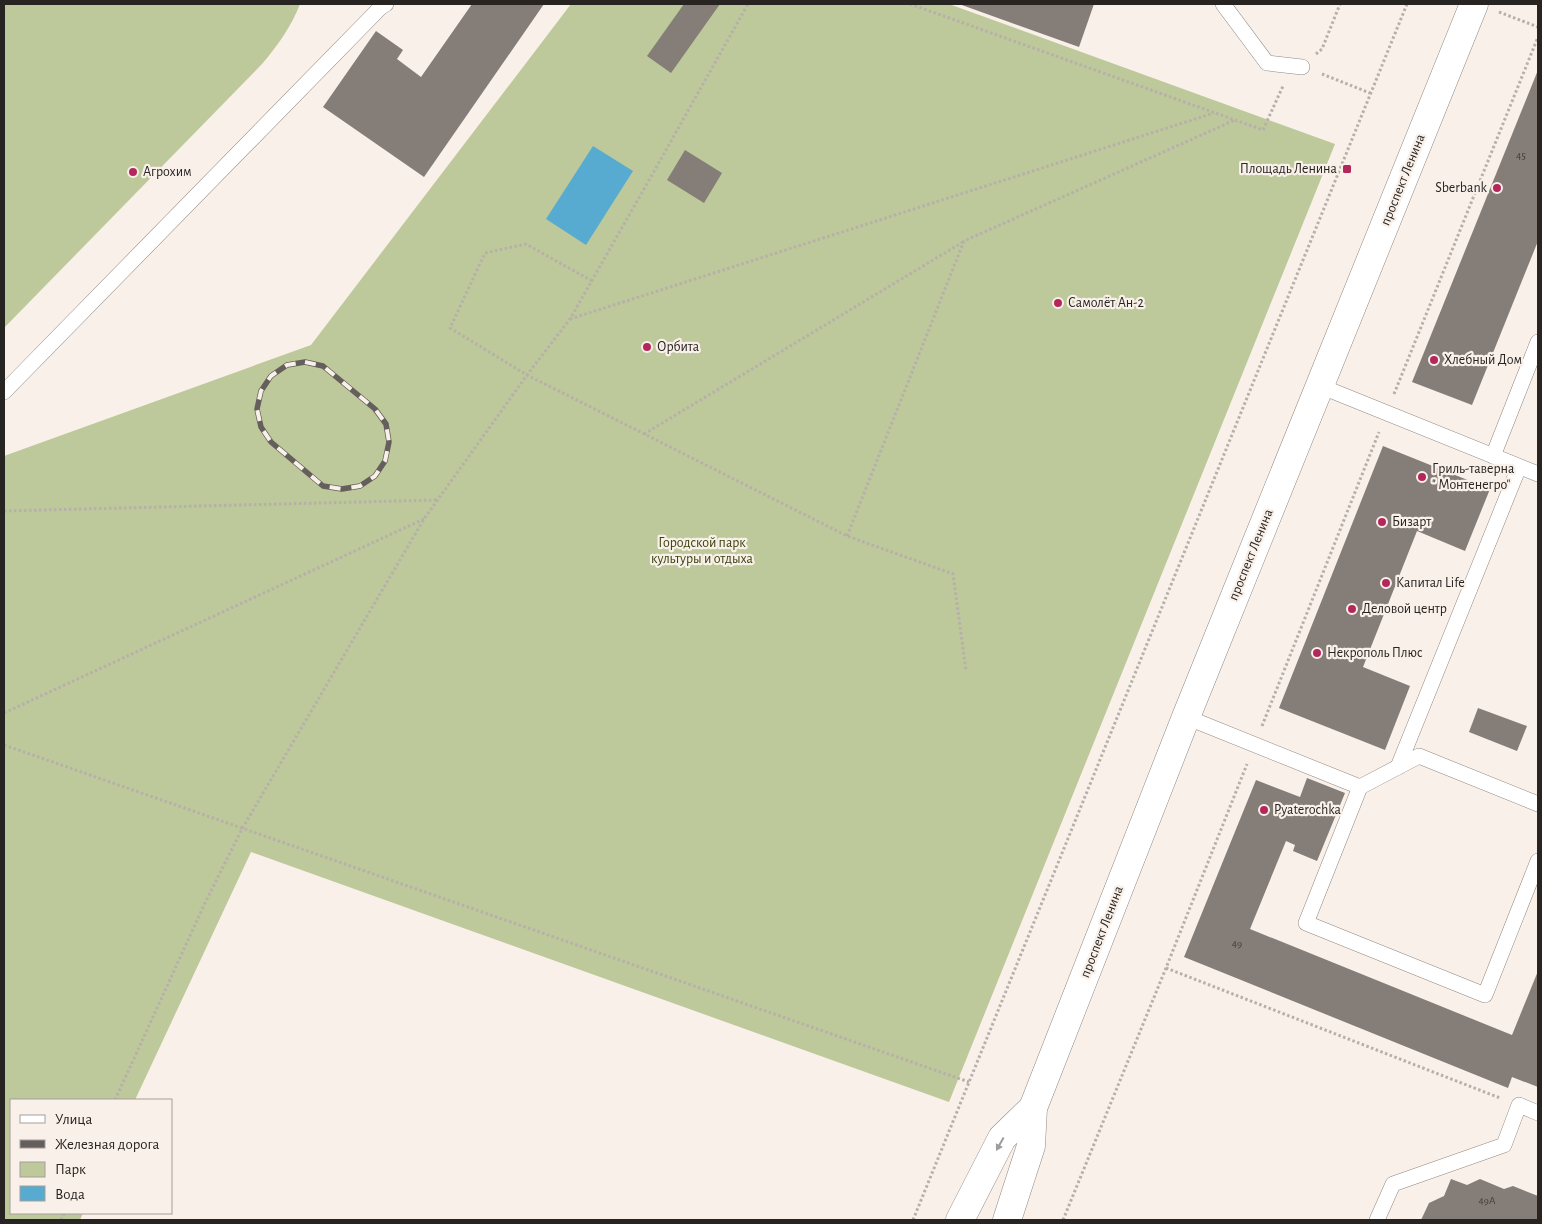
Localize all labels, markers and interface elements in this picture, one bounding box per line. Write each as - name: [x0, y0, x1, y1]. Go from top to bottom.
- street label: проспект Ленина: [1378, 132, 1428, 228]
- house number: 45: [1516, 150, 1526, 161]
- place label: Площадь Ленина: [1240, 162, 1338, 176]
- marker: Площадь Ленина: [1341, 163, 1353, 175]
- place label: Агрохим: [143, 165, 192, 179]
- marker: Агрохим: [127, 166, 139, 178]
- place label: Sberbank: [1435, 181, 1488, 195]
- marker: Sberbank: [1491, 182, 1503, 194]
- place label: Самолёт Ан-2: [1068, 296, 1144, 310]
- marker: Самолёт Ан-2: [1052, 297, 1064, 309]
- place label: Орбита: [657, 340, 700, 354]
- marker: Орбита: [641, 341, 653, 353]
- place label: Хлебный Дом: [1444, 353, 1522, 367]
- marker: Хлебный Дом: [1428, 354, 1440, 366]
- place label: Гриль-таверна " Монтенегро": [1432, 462, 1515, 492]
- marker: Гриль-таверна " Монтенегро": [1416, 471, 1428, 483]
- street label: проспект Ленина: [1226, 507, 1276, 603]
- place label: Бизарт: [1392, 515, 1432, 529]
- marker: Бизарт: [1376, 516, 1388, 528]
- park label: Городской парк культуры и отдыха: [651, 536, 754, 566]
- place label: Капитал Life: [1396, 576, 1465, 590]
- marker: Капитал Life: [1380, 577, 1392, 589]
- place label: Деловой центр: [1362, 602, 1447, 616]
- marker: Деловой центр: [1346, 603, 1358, 615]
- place label: Некрополь Плюс: [1327, 646, 1423, 660]
- marker: Некрополь Плюс: [1311, 647, 1323, 659]
- place label: Pyaterochka: [1274, 803, 1341, 817]
- marker: Pyaterochka: [1258, 804, 1270, 816]
- street label: проспект Ленина: [1078, 884, 1126, 980]
- house number: 49: [1232, 938, 1242, 949]
- legend: [10, 1099, 172, 1214]
- text: Улица: [55, 1112, 92, 1127]
- text: Железная дорога: [55, 1137, 160, 1152]
- one-way arrow: [995, 1137, 1004, 1150]
- text: Парк: [55, 1162, 86, 1177]
- text: Вода: [55, 1187, 85, 1202]
- house number: 49А: [1479, 1195, 1496, 1206]

